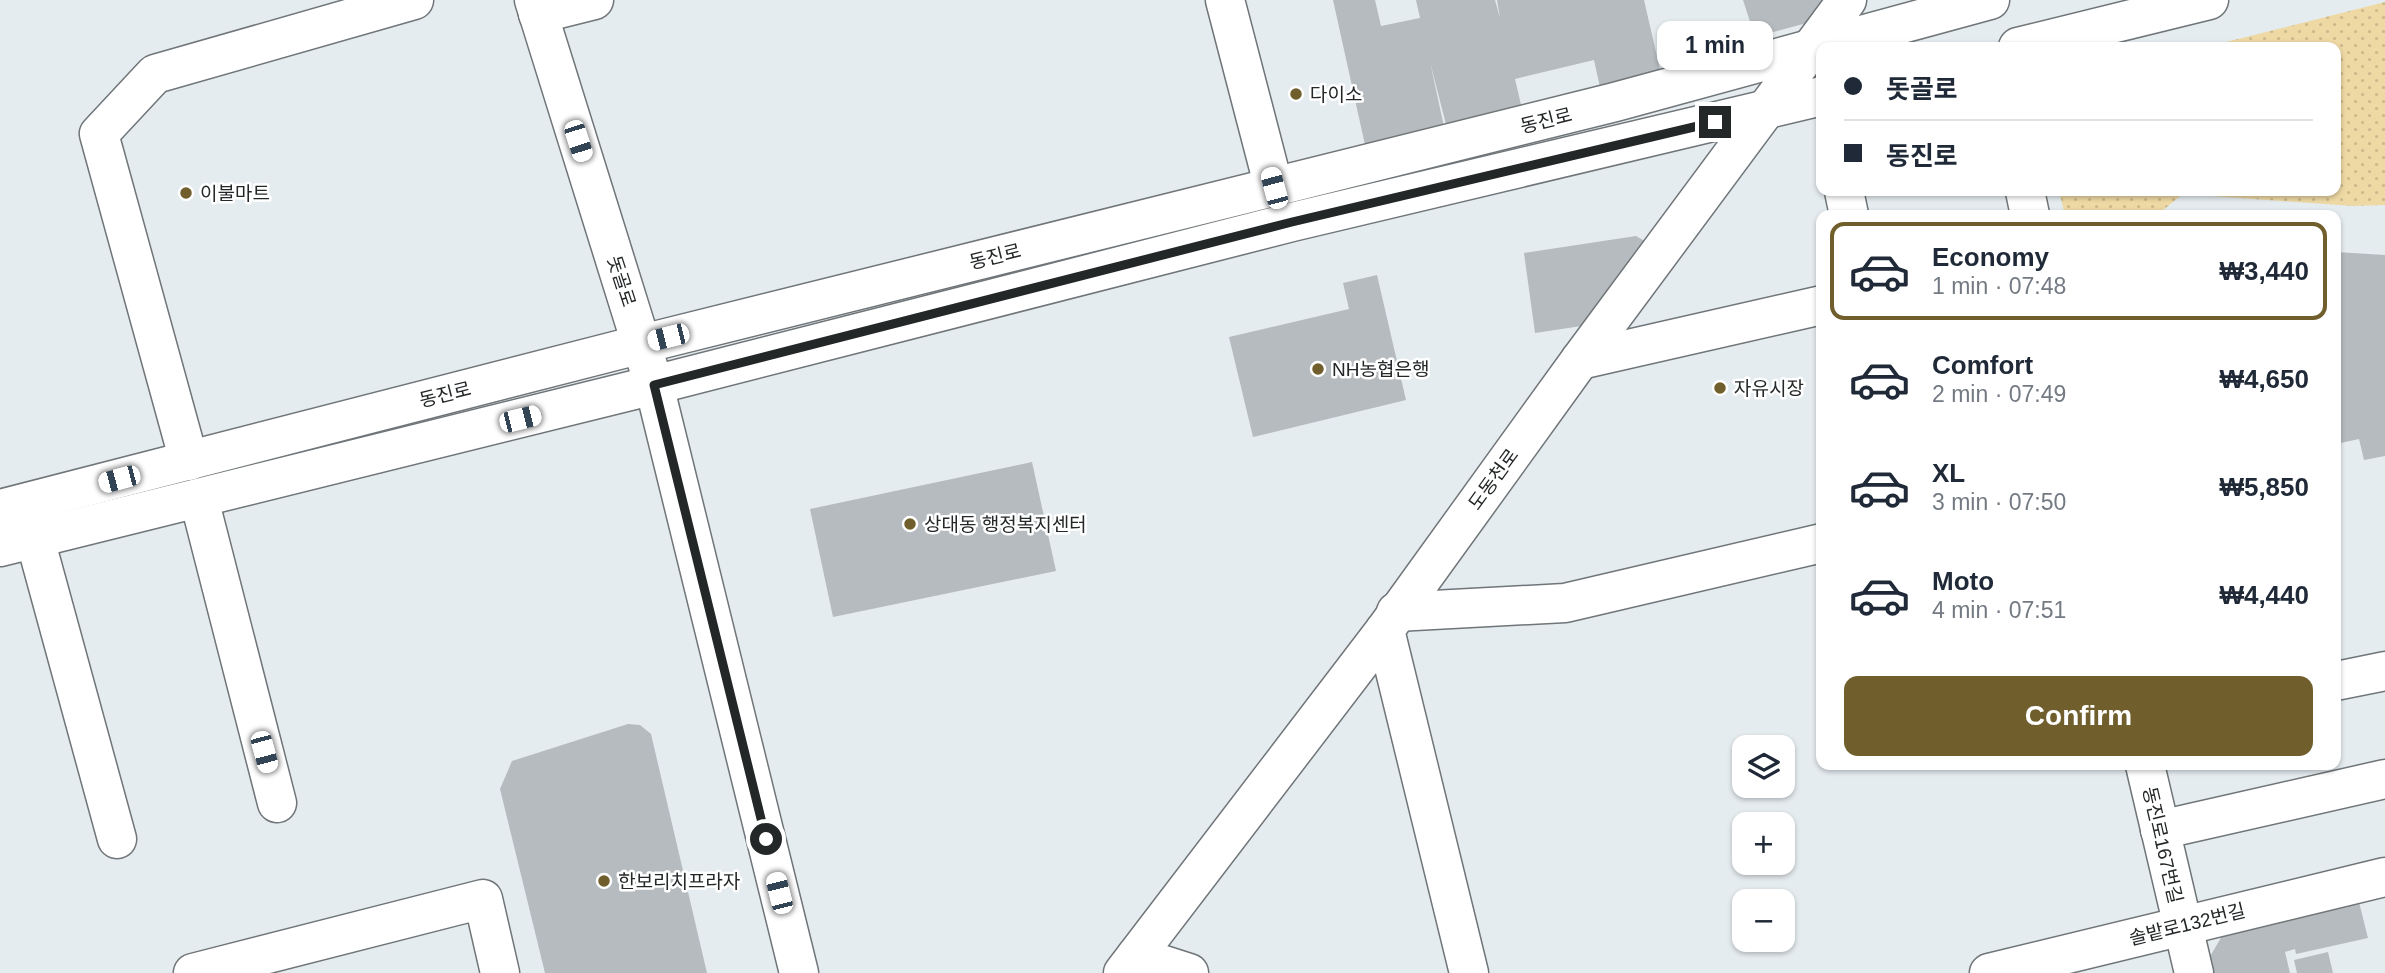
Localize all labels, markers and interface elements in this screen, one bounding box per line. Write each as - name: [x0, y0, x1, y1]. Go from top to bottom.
- callout: 1 min: [1657, 20, 1773, 69]
- text: 1 min: [1685, 32, 1745, 58]
- text: 돗골로: [1886, 74, 1958, 104]
- place label: 다이소: [1310, 84, 1362, 105]
- marker: 다이소: [1288, 86, 1304, 102]
- street label: 동진로: [1518, 104, 1574, 137]
- route end: [1699, 106, 1731, 138]
- car: [562, 118, 595, 164]
- text: 동진로: [1886, 141, 1958, 171]
- car: [1259, 165, 1290, 211]
- place label: 이불마트: [200, 183, 270, 204]
- marker: 이불마트: [178, 185, 194, 201]
- street label: 동진로: [967, 240, 1023, 273]
- icon: car: [1848, 240, 1911, 303]
- text: Economy: [1932, 242, 2049, 272]
- street label: 돗골로: [603, 253, 640, 309]
- text: ₩3,440: [2219, 256, 2309, 286]
- text: 1 min · 07:48: [1932, 273, 2066, 299]
- car: [646, 322, 691, 352]
- icon: car: [1848, 348, 1911, 411]
- text: Comfort: [1932, 350, 2033, 380]
- place label: NH농협은행: [1332, 359, 1429, 380]
- marker: NH농협은행: [1310, 361, 1326, 377]
- text: ₩4,650: [2219, 364, 2309, 394]
- street label: 동진로: [417, 378, 473, 411]
- place label: 자유시장: [1734, 378, 1804, 399]
- marker: 자유시장: [1712, 380, 1728, 396]
- text: 2 min · 07:49: [1932, 381, 2066, 407]
- car: [498, 404, 543, 434]
- street label: 도동천로: [1464, 445, 1522, 514]
- icon: car: [1848, 456, 1911, 519]
- text: XL: [1932, 458, 1965, 488]
- car: [96, 463, 143, 495]
- text: ₩5,850: [2219, 472, 2309, 502]
- text: 3 min · 07:50: [1932, 489, 2066, 515]
- place label: 상대동 행정복지센터: [924, 514, 1087, 535]
- marker: 상대동 행정복지센터: [902, 516, 918, 532]
- icon: car: [1848, 564, 1911, 627]
- text: Moto: [1932, 566, 1994, 596]
- text: ₩4,440: [2219, 580, 2309, 610]
- text: 4 min · 07:51: [1932, 597, 2066, 623]
- button: Confirm: [1844, 676, 2313, 756]
- car: [249, 729, 280, 775]
- map controls: [1732, 735, 1795, 952]
- button: layers: [1732, 735, 1795, 798]
- street label: 동진로167번길: [2139, 785, 2186, 906]
- button: +: [1732, 812, 1795, 875]
- route start: [750, 823, 782, 855]
- car: [764, 870, 795, 916]
- place label: 한보리치프라자: [618, 871, 740, 892]
- marker: 한보리치프라자: [596, 873, 612, 889]
- button: −: [1732, 889, 1795, 952]
- street label: 솔밭로132번길: [2127, 900, 2247, 949]

